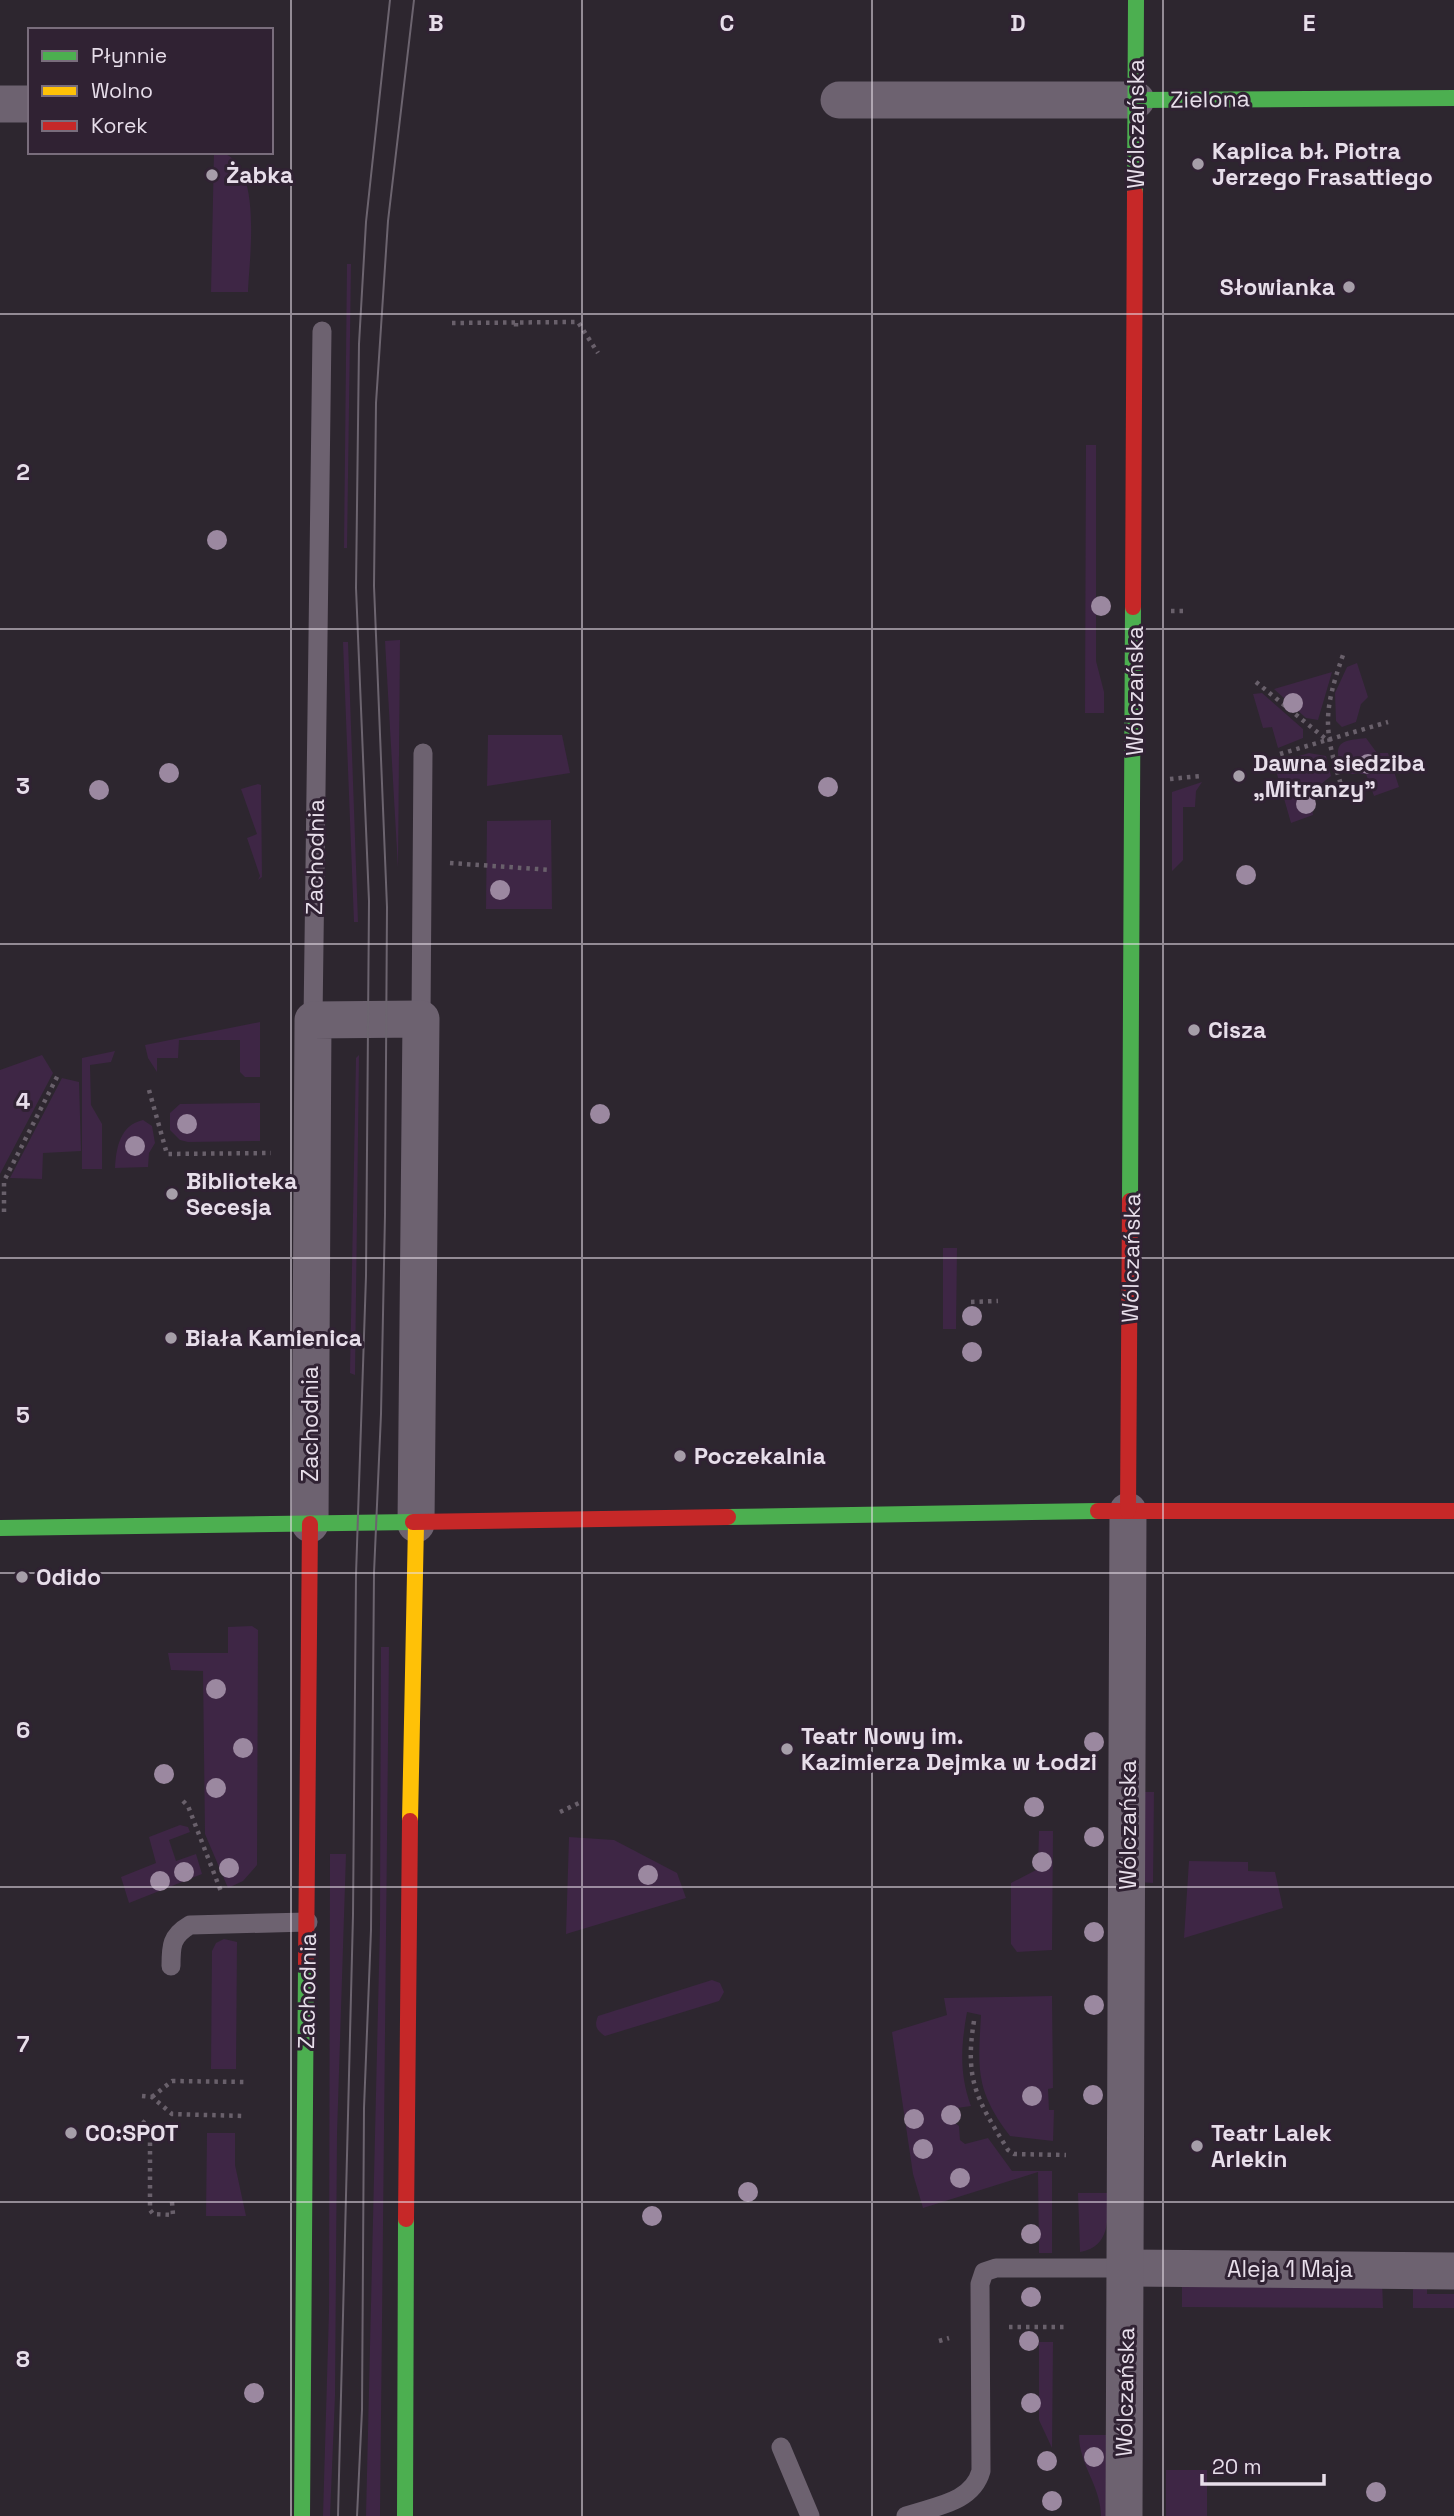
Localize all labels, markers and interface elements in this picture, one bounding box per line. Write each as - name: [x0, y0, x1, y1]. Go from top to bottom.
- text: B: [428, 8, 444, 38]
- text: C: [720, 8, 734, 38]
- text: D: [1010, 8, 1026, 38]
- text: E: [1303, 8, 1315, 38]
- legend: [28, 28, 273, 154]
- text: Płynnie: [91, 42, 167, 69]
- street label: Wólczańska: [1121, 59, 1151, 189]
- text: Wolno: [91, 77, 153, 104]
- street label: Zielona: [1170, 83, 1250, 115]
- text: Korek: [91, 112, 148, 139]
- place label: Kaplica bł. Piotra Jerzego Frasattiego: [1212, 136, 1433, 192]
- marker: Kaplica bł. Piotra Jerzego Frasattiego: [1190, 156, 1206, 172]
- place label: Żabka: [226, 160, 293, 190]
- marker: Żabka: [204, 167, 220, 183]
- place label: Słowianka: [1220, 272, 1335, 302]
- marker: Słowianka: [1341, 279, 1357, 295]
- text: 2: [16, 457, 30, 487]
- street label: Wólczańska: [1120, 626, 1150, 756]
- place label: Dawna siedziba „Mitranzy”: [1253, 748, 1425, 804]
- marker: Dawna siedziba „Mitranzy”: [1231, 768, 1247, 784]
- text: 3: [16, 771, 30, 801]
- street label: Zachodnia: [299, 799, 331, 915]
- place label: Cisza: [1208, 1015, 1266, 1045]
- marker: Cisza: [1186, 1022, 1202, 1038]
- text: 4: [16, 1086, 31, 1116]
- place label: Biblioteka Secesja: [186, 1166, 297, 1222]
- marker: Biblioteka Secesja: [164, 1186, 180, 1202]
- street label: Wólczańska: [1115, 1193, 1147, 1323]
- place label: Biała Kamienica: [185, 1323, 362, 1353]
- marker: Biała Kamienica: [163, 1330, 179, 1346]
- street label: Zachodnia: [295, 1366, 325, 1482]
- text: 5: [16, 1400, 30, 1430]
- place label: Poczekalnia: [694, 1441, 826, 1471]
- marker: Poczekalnia: [672, 1448, 688, 1464]
- place label: Odido: [36, 1562, 101, 1592]
- marker: Odido: [14, 1569, 30, 1585]
- text: 6: [16, 1715, 30, 1745]
- place label: Teatr Nowy im. Kazimierza Dejmka w Łodzi: [801, 1721, 1097, 1777]
- marker: Teatr Nowy im. Kazimierza Dejmka w Łodzi: [779, 1741, 795, 1757]
- street label: Wólczańska: [1113, 1760, 1143, 1890]
- street label: Zachodnia: [291, 1933, 323, 2049]
- text: 7: [17, 2029, 30, 2059]
- place label: CO:SPOT: [85, 2118, 178, 2148]
- place label: Teatr Lalek Arlekin: [1211, 2118, 1332, 2174]
- marker: CO:SPOT: [63, 2125, 79, 2141]
- marker: Teatr Lalek Arlekin: [1189, 2138, 1205, 2154]
- street label: Aleja 1 Maja: [1227, 2254, 1353, 2284]
- street label: Wólczańska: [1109, 2327, 1141, 2457]
- text: 8: [16, 2344, 30, 2374]
- scale bar: [1202, 2442, 1324, 2486]
- text: 20 m: [1212, 2453, 1262, 2480]

